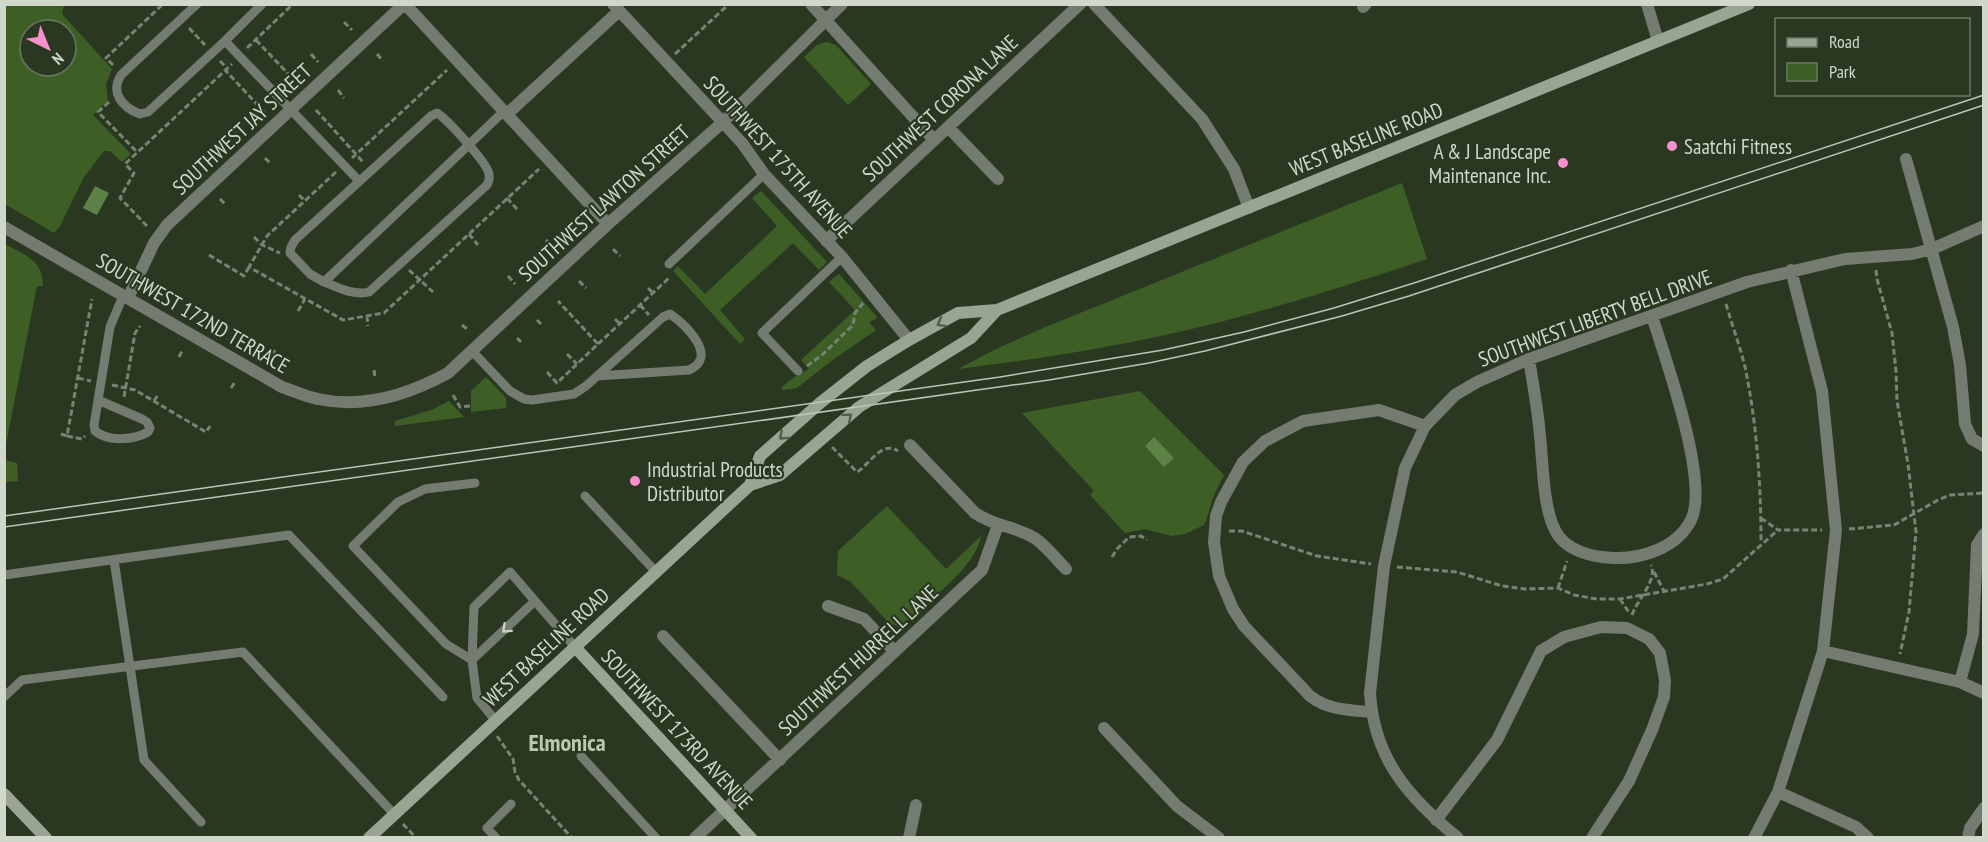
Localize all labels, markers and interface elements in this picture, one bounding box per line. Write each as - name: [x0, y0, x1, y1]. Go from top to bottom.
- north arrow: [18, 18, 78, 78]
- legend: [1775, 18, 1970, 96]
- street label: SOUTHWEST CORONA LANE: [857, 29, 1023, 187]
- text: Road: [1829, 30, 1860, 53]
- text: N: [48, 49, 68, 69]
- street label: SOUTHWEST JAY STREET: [167, 57, 318, 200]
- text: Park: [1829, 60, 1856, 83]
- street label: SOUTHWEST 175TH AVENUE: [698, 70, 858, 244]
- street label: WEST BASELINE ROAD: [1285, 96, 1447, 182]
- street label: SOUTHWEST LAWTON STREET: [513, 119, 696, 287]
- place label: Saatchi Fitness: [1684, 133, 1792, 160]
- place label: A & J Landscape Maintenance Inc.: [1429, 138, 1551, 189]
- marker: Saatchi Fitness: [1665, 139, 1679, 153]
- marker: A & J Landscape Maintenance Inc.: [1556, 156, 1570, 170]
- street label: SOUTHWEST 172ND TERRACE: [92, 247, 294, 379]
- street label: SOUTHWEST LIBERTY BELL DRIVE: [1475, 263, 1715, 373]
- one-way arrow: [936, 316, 947, 327]
- one-way arrow: [841, 413, 852, 424]
- one-way arrow: [779, 429, 789, 440]
- place label: Industrial Products Distributor: [647, 456, 783, 507]
- marker: Industrial Products Distributor: [628, 474, 642, 488]
- street label: SOUTHWEST HURRELL LANE: [772, 579, 944, 741]
- street label: WEST BASELINE ROAD: [477, 582, 615, 712]
- one-way arrow: [502, 622, 513, 633]
- street label: SOUTHWEST 173RD AVENUE: [596, 643, 758, 815]
- district label: Elmonica: [528, 727, 606, 758]

